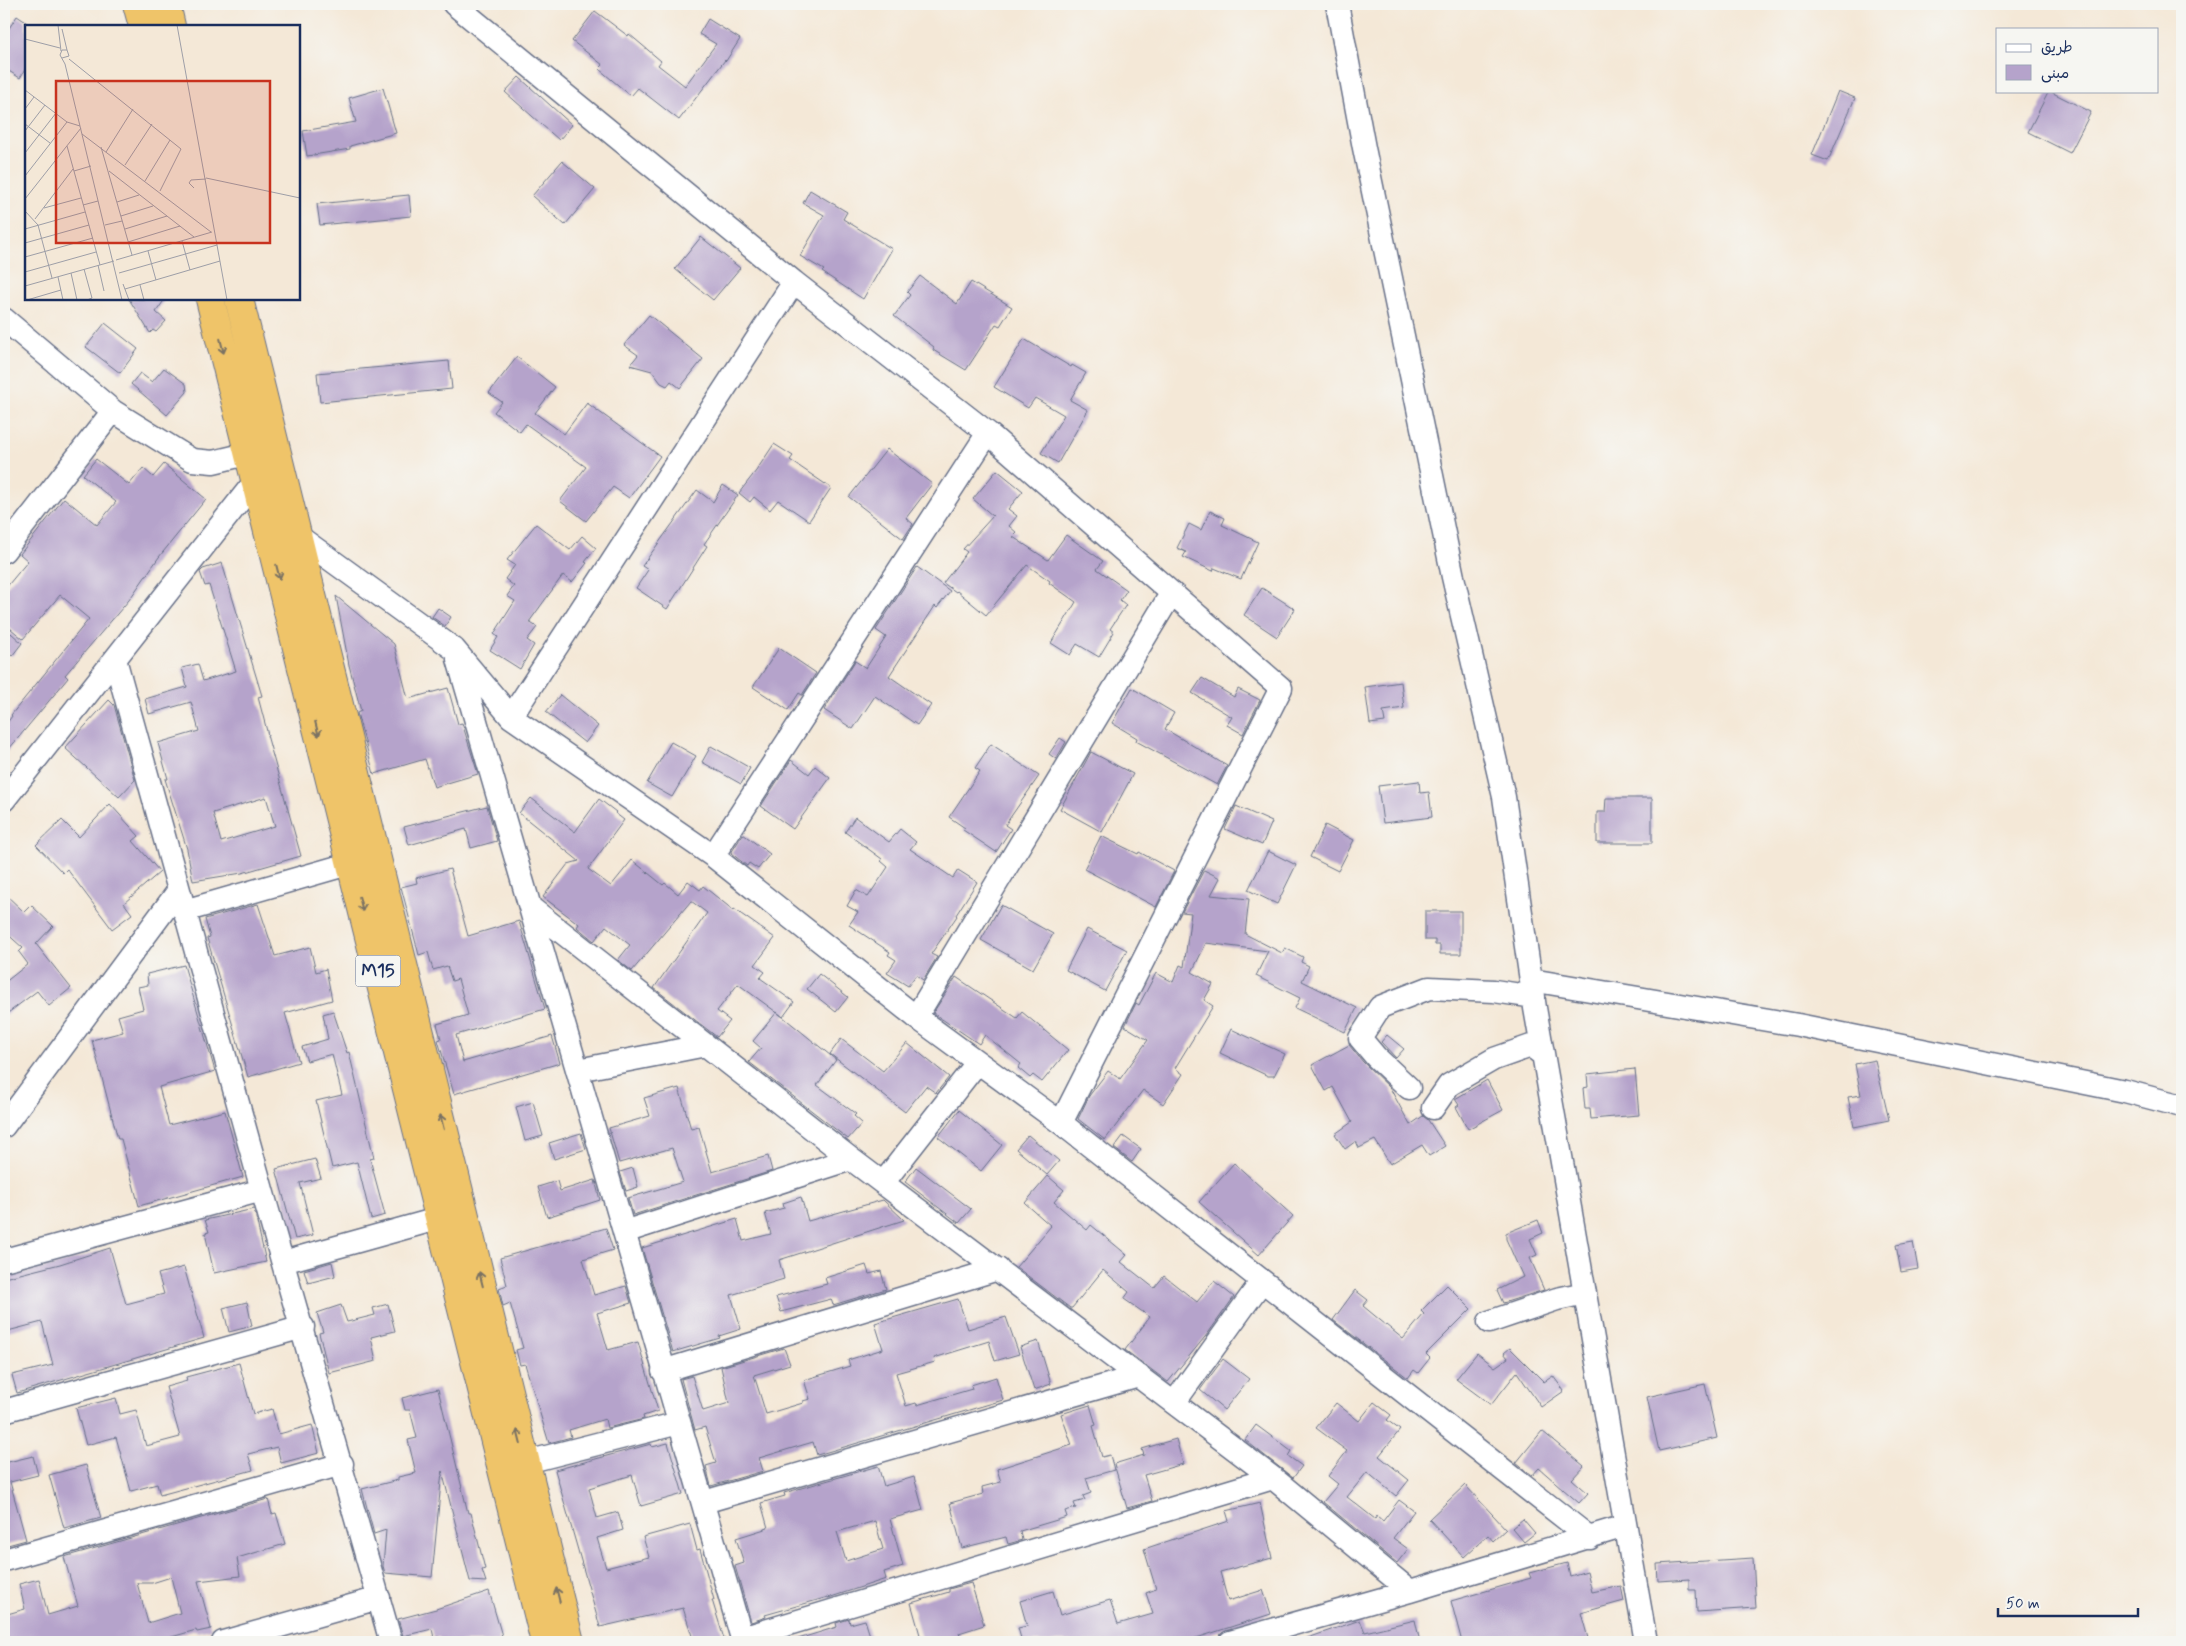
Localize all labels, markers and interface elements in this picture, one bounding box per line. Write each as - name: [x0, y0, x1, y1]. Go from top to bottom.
- inset map: [25, 25, 300, 300]
- legend: [1996, 28, 2158, 92]
- text: طريق: [2041, 38, 2073, 58]
- text: مبنى: [2041, 64, 2069, 84]
- one-way arrow: [218, 338, 227, 354]
- one-way arrow: [274, 563, 283, 579]
- one-way arrow: [313, 721, 323, 737]
- one-way arrow: [357, 896, 366, 912]
- road number: M15: [356, 956, 400, 986]
- one-way arrow: [437, 1114, 446, 1130]
- one-way arrow: [475, 1272, 485, 1288]
- one-way arrow: [514, 1430, 524, 1446]
- scale bar: [1998, 1586, 2138, 1618]
- one-way arrow: [553, 1587, 562, 1603]
- text: 50 m: [2006, 1594, 2040, 1614]

